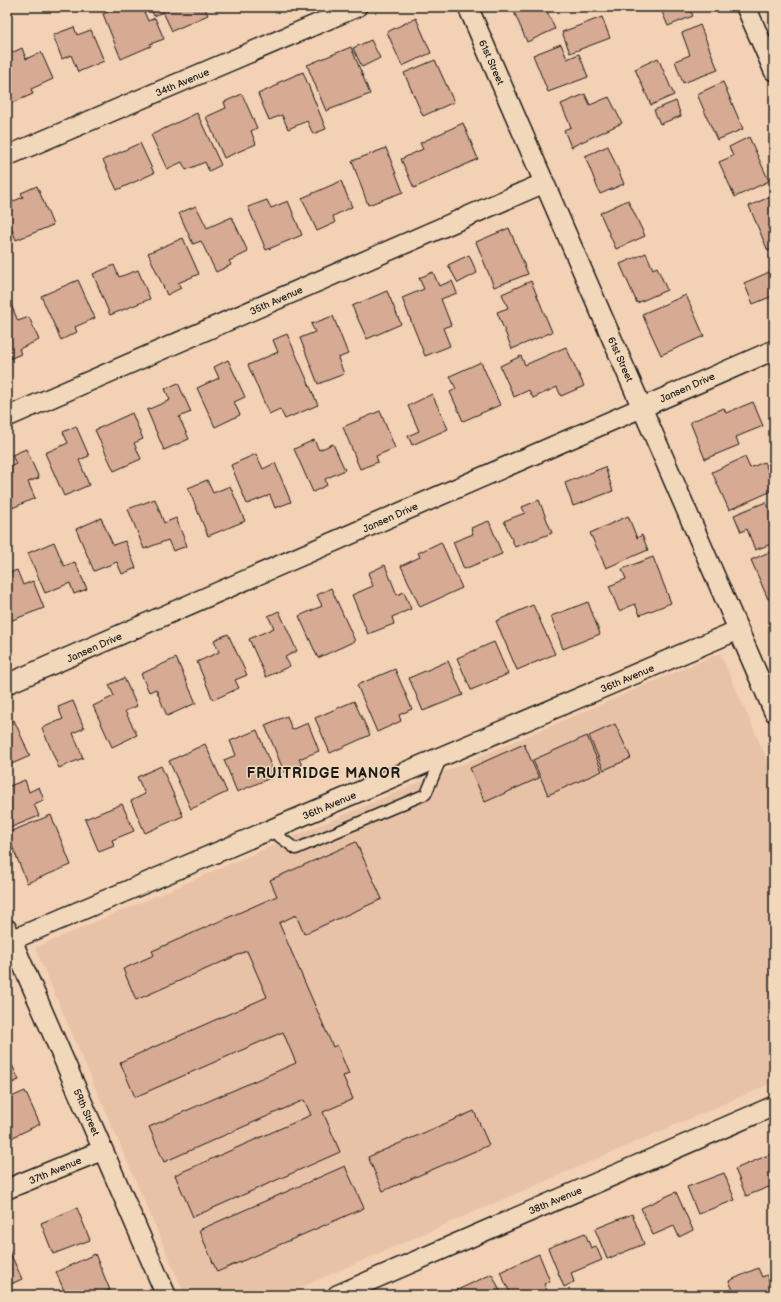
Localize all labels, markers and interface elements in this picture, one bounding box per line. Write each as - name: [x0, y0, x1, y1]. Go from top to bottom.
- street label: 61st Street: [476, 38, 506, 87]
- street label: 34th Avenue: [154, 66, 211, 100]
- street label: 35th Avenue: [248, 284, 305, 318]
- street label: 61st Street: [605, 335, 635, 384]
- street label: Jansen Drive: [658, 370, 717, 405]
- street label: Jansen Drive: [361, 500, 420, 535]
- street label: Jansen Drive: [65, 630, 124, 665]
- street label: 36th Avenue: [599, 662, 656, 696]
- district label: FRUITRIDGE MANOR: [247, 765, 401, 782]
- street label: 36th Avenue: [301, 789, 358, 823]
- street label: 59th Street: [70, 1087, 102, 1138]
- street label: 37th Avenue: [27, 1154, 84, 1187]
- street label: 38th Avenue: [527, 1184, 584, 1218]

